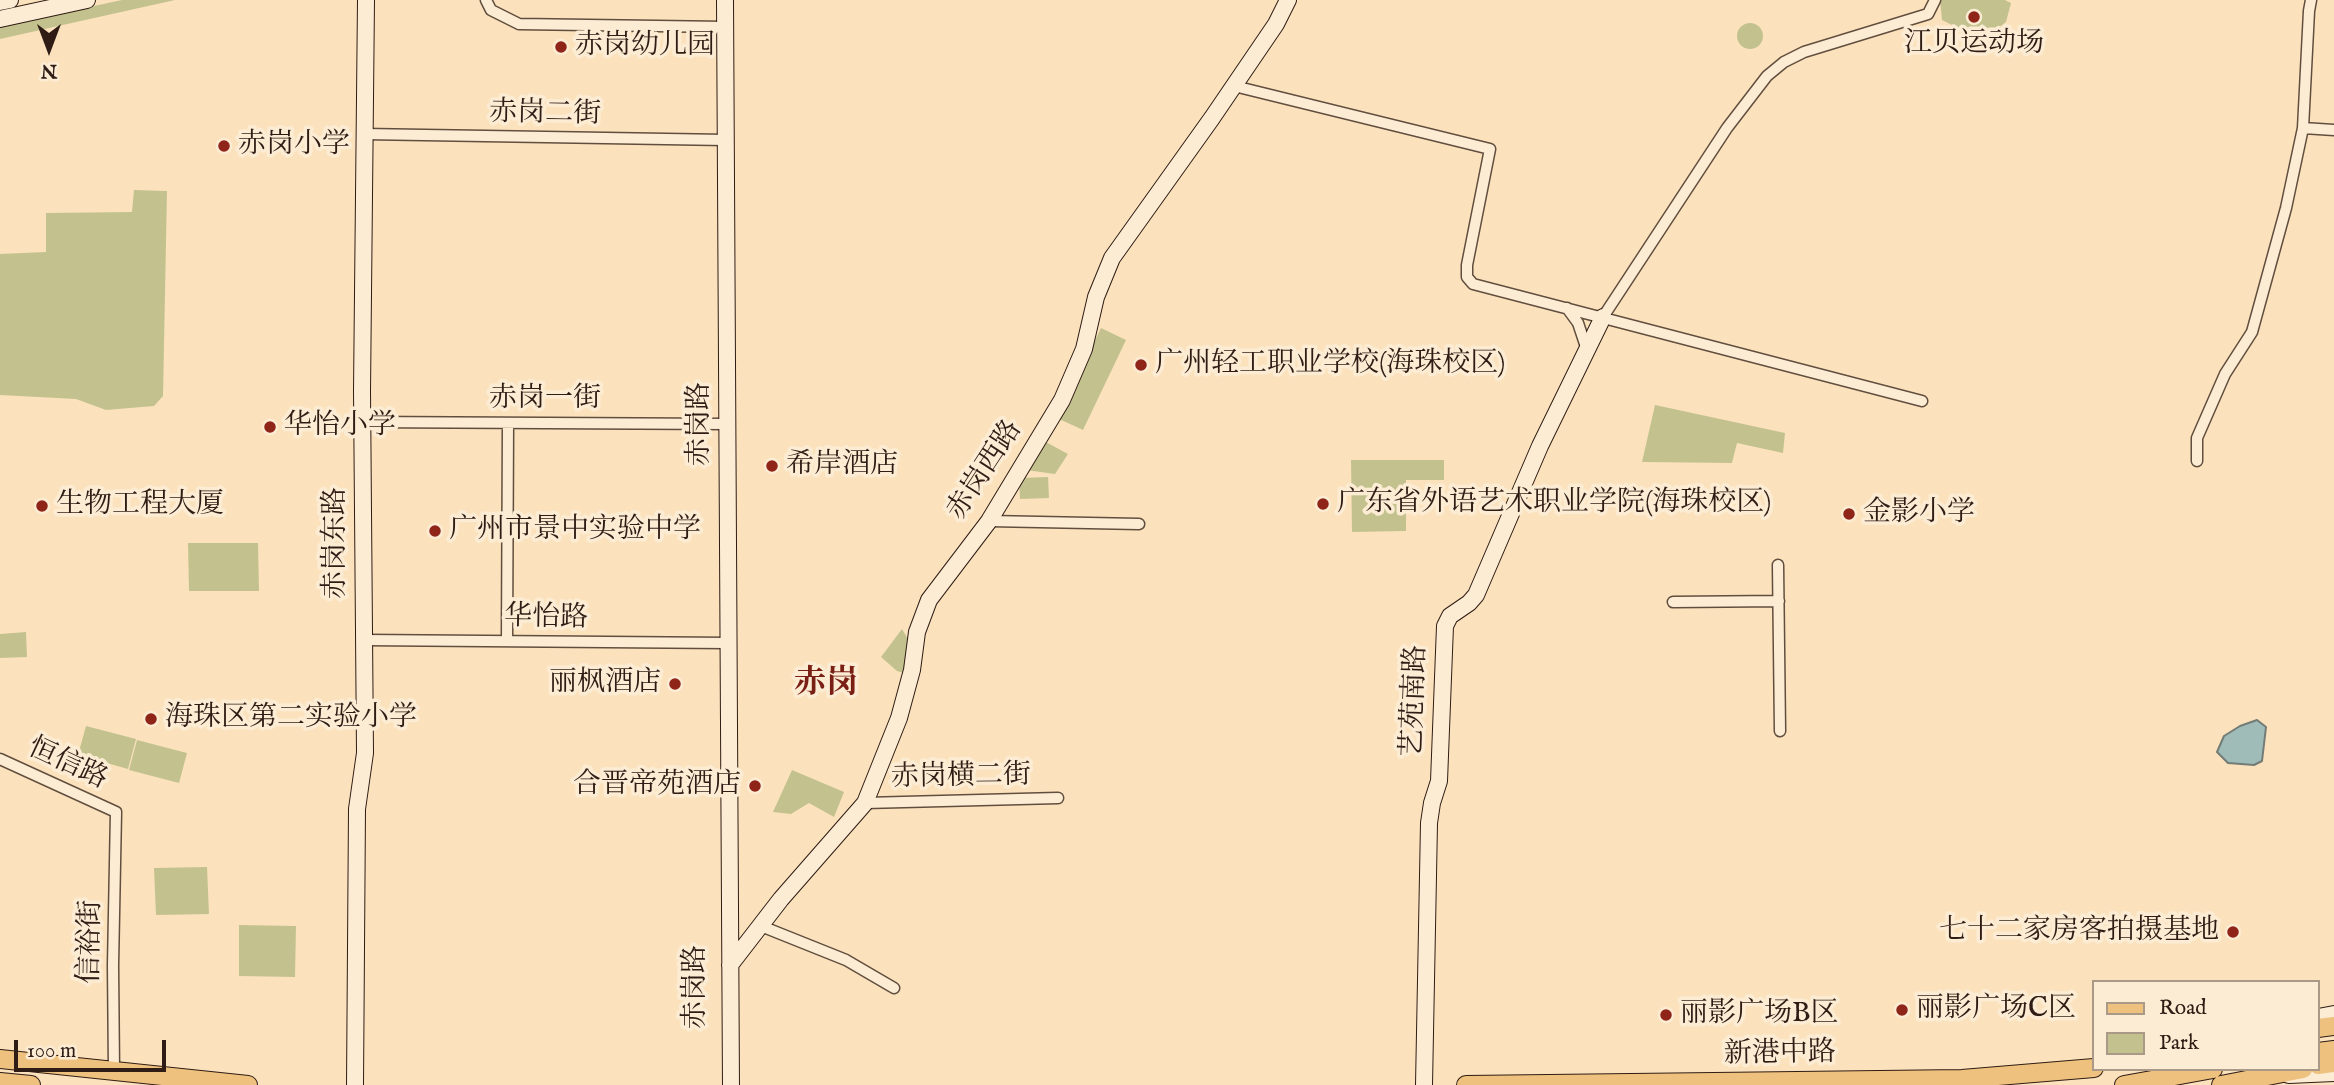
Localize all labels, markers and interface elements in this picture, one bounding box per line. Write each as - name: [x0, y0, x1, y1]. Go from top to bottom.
- marker: 江贝运动场: [1966, 9, 1982, 25]
- north arrow: [14, 14, 84, 84]
- place label: 江贝运动场: [1904, 28, 2044, 62]
- place label: 赤岗幼儿园: [575, 30, 715, 64]
- marker: 赤岗幼儿园: [553, 39, 569, 55]
- text: N: [41, 58, 57, 82]
- street label: 赤岗二街: [489, 97, 601, 133]
- place label: 赤岗小学: [238, 129, 350, 163]
- marker: 赤岗小学: [216, 138, 232, 154]
- place label: 广州轻工职业学校(海珠校区): [1155, 348, 1505, 382]
- marker: 广州轻工职业学校(海珠校区): [1133, 357, 1149, 373]
- street label: 赤岗路: [684, 382, 718, 466]
- street label: 赤岗一街: [489, 383, 601, 417]
- place label: 华怡小学: [284, 410, 396, 444]
- street label: 赤岗西路: [941, 415, 1031, 527]
- marker: 华怡小学: [262, 419, 278, 435]
- place label: 希岸酒店: [786, 449, 898, 483]
- marker: 希岸酒店: [764, 458, 780, 474]
- street label: 赤岗东路: [320, 487, 354, 599]
- place label: 广东省外语艺术职业学院(海珠校区): [1337, 487, 1771, 521]
- place label: 生物工程大厦: [56, 489, 224, 523]
- marker: 广东省外语艺术职业学院(海珠校区): [1315, 496, 1331, 512]
- place label: 金影小学: [1863, 497, 1975, 531]
- marker: 生物工程大厦: [34, 498, 50, 514]
- marker: 金影小学: [1841, 506, 1857, 522]
- place label: 广州市景中实验中学: [449, 514, 701, 548]
- marker: 广州市景中实验中学: [427, 523, 443, 539]
- street label: 华怡路: [504, 601, 588, 637]
- street label: 艺苑南路: [1397, 644, 1435, 758]
- district label: 赤岗: [794, 666, 858, 704]
- place label: 丽枫酒店: [549, 667, 661, 701]
- marker: 丽枫酒店: [667, 676, 683, 692]
- place label: 海珠区第二实验小学: [165, 702, 417, 736]
- marker: 海珠区第二实验小学: [143, 711, 159, 727]
- street label: 恒信路: [22, 732, 112, 798]
- street label: 赤岗横二街: [891, 760, 1031, 796]
- place label: 合晋帝苑酒店: [573, 769, 741, 803]
- marker: 合晋帝苑酒店: [747, 778, 763, 794]
- street label: 信裕街: [74, 900, 110, 984]
- place label: 七十二家房客拍摄基地: [1939, 915, 2219, 949]
- marker: 七十二家房客拍摄基地: [2225, 924, 2241, 940]
- street label: 赤岗路: [680, 945, 714, 1029]
- legend: [2092, 980, 2320, 1071]
- place label: 丽影广场C区: [1916, 993, 2076, 1027]
- text: Road: [2159, 995, 2206, 1022]
- place label: 丽影广场B区: [1680, 998, 1839, 1032]
- marker: 丽影广场C区: [1894, 1002, 1910, 1018]
- marker: 丽影广场B区: [1658, 1007, 1674, 1023]
- scale bar: [18, 1026, 170, 1070]
- text: Park: [2159, 1030, 2199, 1057]
- street label: 新港中路: [1724, 1037, 1836, 1073]
- text: 100 m: [27, 1038, 76, 1065]

